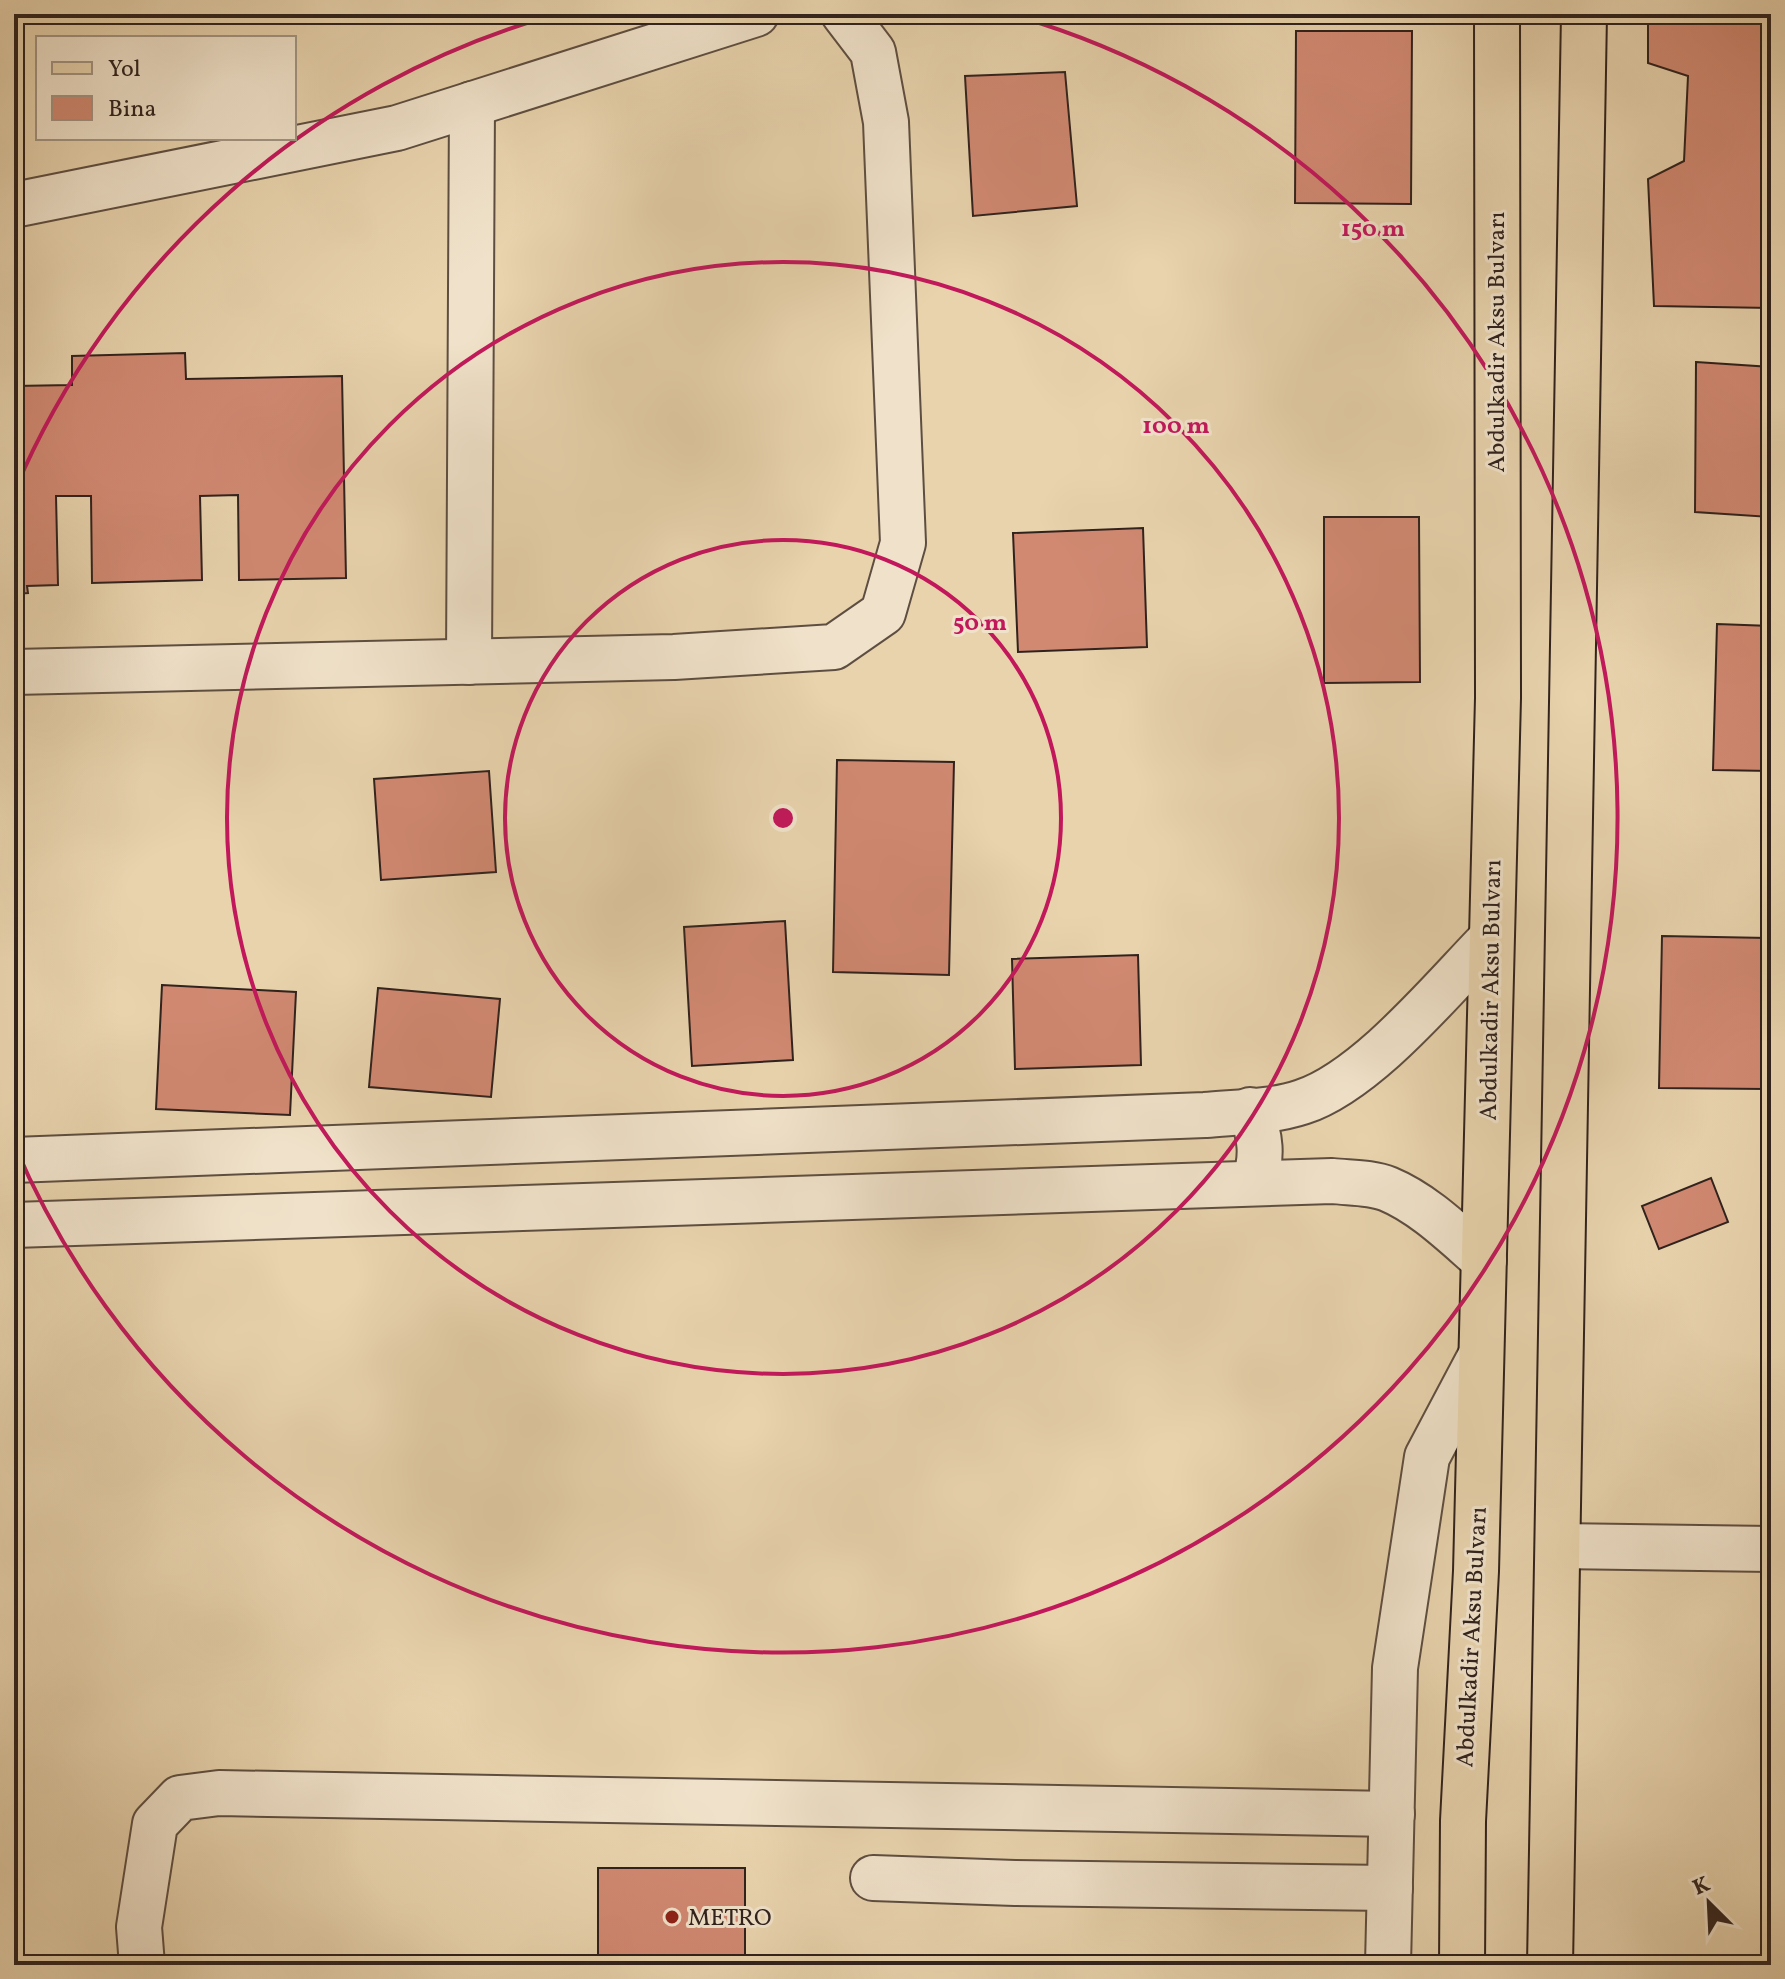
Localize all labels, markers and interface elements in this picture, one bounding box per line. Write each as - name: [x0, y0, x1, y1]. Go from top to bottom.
- legend: [36, 36, 296, 140]
- text: Yol: [108, 53, 141, 87]
- text: Bina: [108, 93, 156, 127]
- street label: Abdulkadir Aksu Bulvarı: [1481, 211, 1515, 473]
- text: 150 m: [1341, 213, 1405, 247]
- text: 100 m: [1142, 410, 1210, 444]
- text: 50 m: [953, 607, 1007, 641]
- centre of rings: [769, 804, 797, 832]
- street label: Abdulkadir Aksu Bulvarı: [1473, 859, 1511, 1121]
- street label: Abdulkadir Aksu Bulvarı: [1449, 1506, 1497, 1768]
- north arrow: [1669, 1863, 1749, 1943]
- text: K: [1688, 1870, 1716, 1904]
- place label: METRO: [688, 1902, 772, 1936]
- marker: METRO: [663, 1908, 681, 1926]

